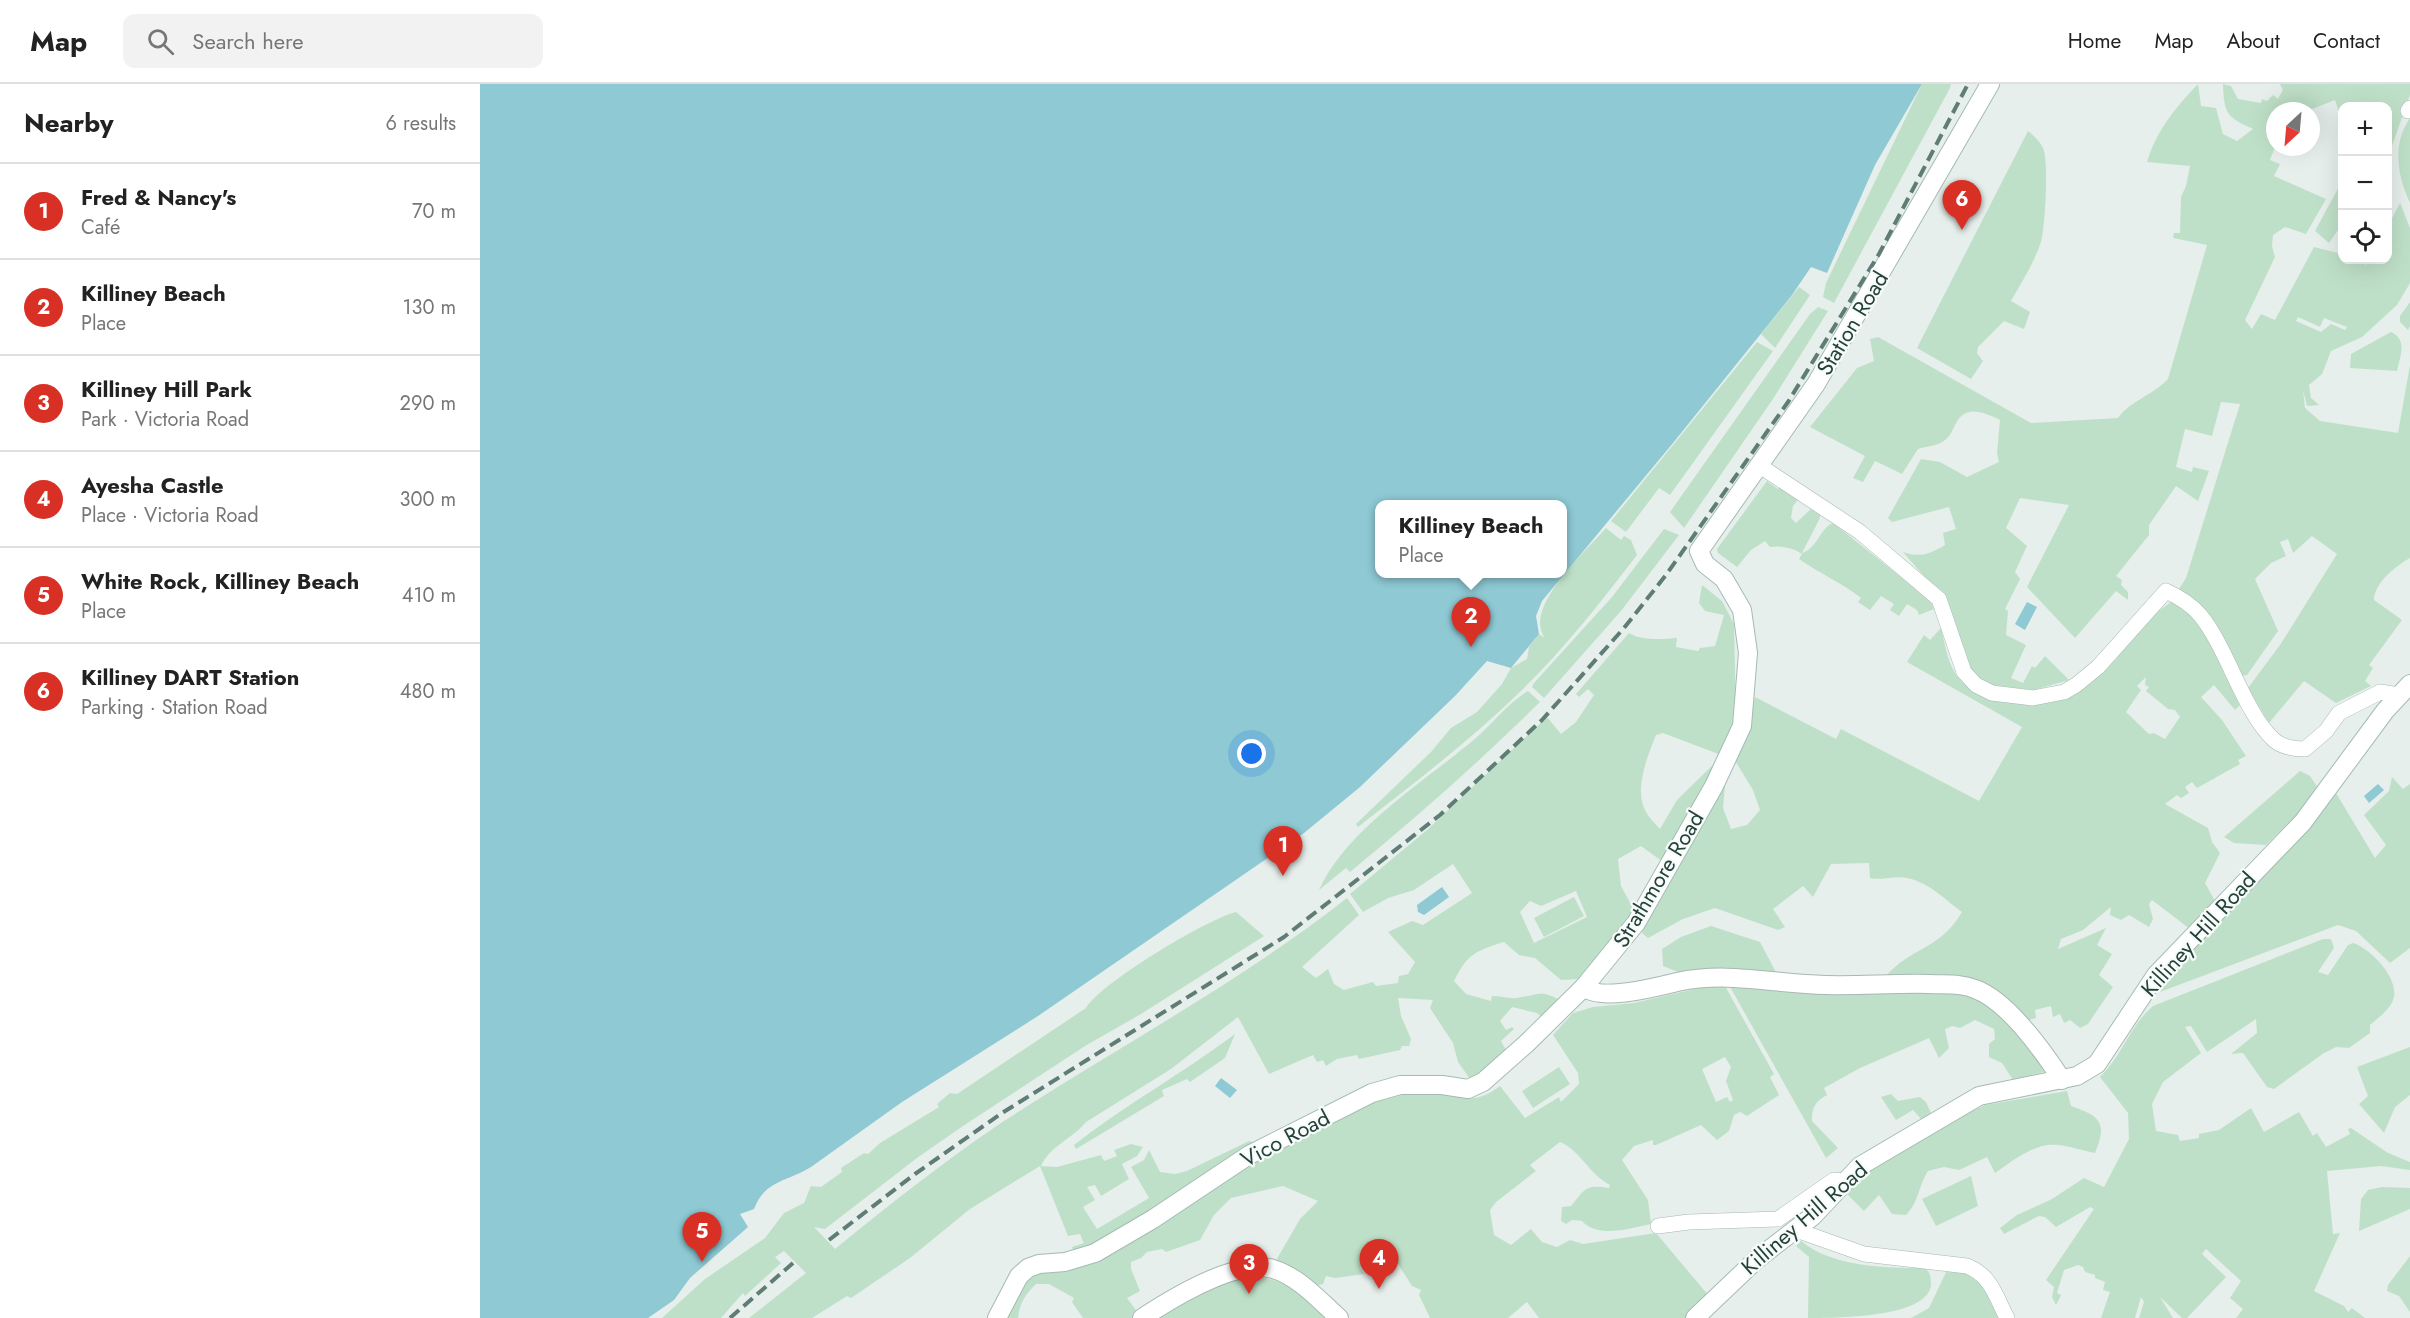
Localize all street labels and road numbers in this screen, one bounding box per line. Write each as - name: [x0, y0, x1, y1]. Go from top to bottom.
- street label: Station Road: [1808, 265, 1896, 381]
- street label: Strathmore Road: [1605, 805, 1711, 953]
- street label: Killiney Hill Road: [2133, 864, 2263, 1004]
- street label: Vico Road: [1235, 1101, 1335, 1175]
- street label: Killiney Hill Road: [1734, 1154, 1874, 1282]

